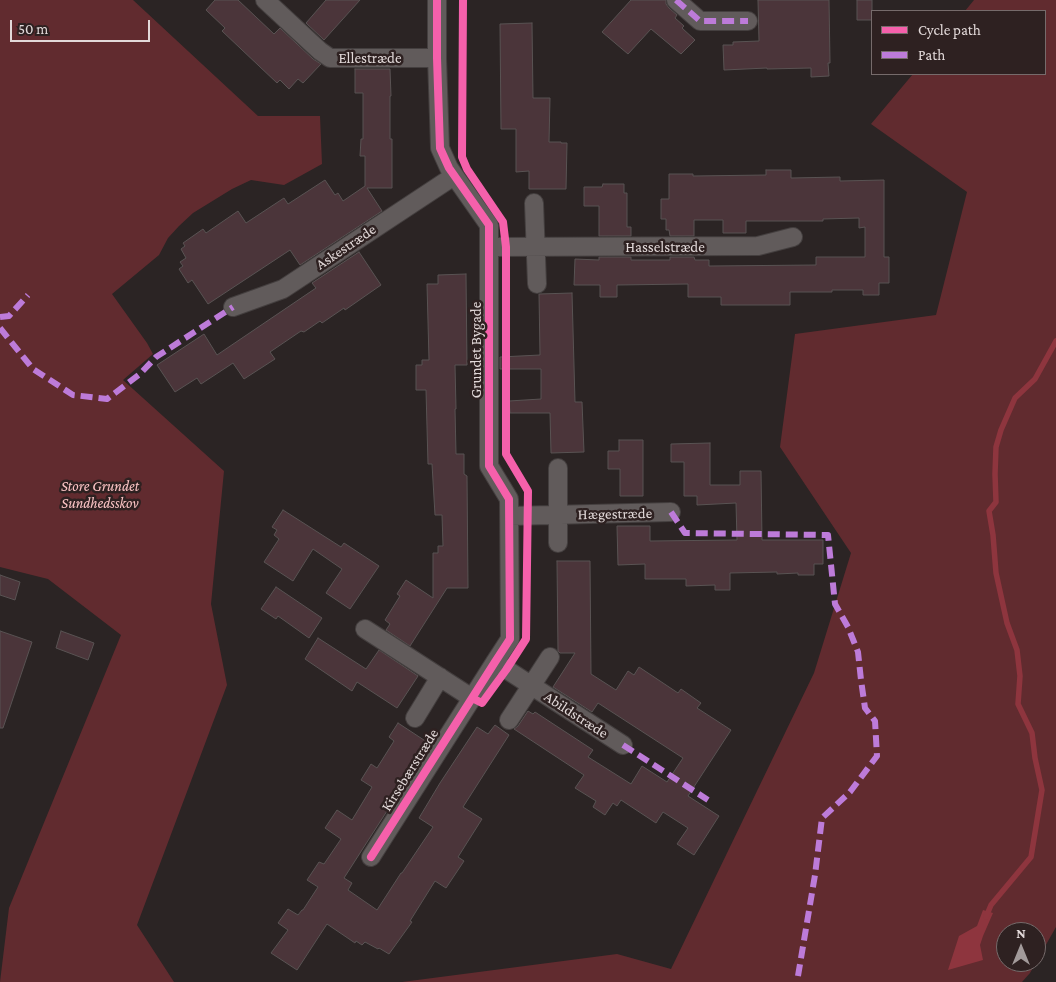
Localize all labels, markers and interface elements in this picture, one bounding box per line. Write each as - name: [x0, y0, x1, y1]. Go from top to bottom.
- scale bar: [12, 10, 152, 42]
- legend: [871, 10, 1046, 75]
- text: 50 m: [18, 21, 48, 37]
- text: Cycle path: [918, 22, 981, 38]
- text: Path: [918, 47, 945, 63]
- street label: Ellestræde: [338, 49, 402, 67]
- street label: Askestræde: [313, 220, 379, 274]
- street label: Hasselstræde: [625, 238, 705, 256]
- street label: Grundet Bygade: [467, 302, 485, 398]
- park label: Store Grundet Sundhedsskov: [61, 477, 139, 512]
- street label: Hægestræde: [578, 504, 652, 524]
- street label: Abildstræde: [541, 688, 611, 742]
- street label: Kirsebærstræde: [377, 725, 443, 815]
- north arrow: [996, 922, 1046, 972]
- text: N: [1016, 925, 1026, 941]

